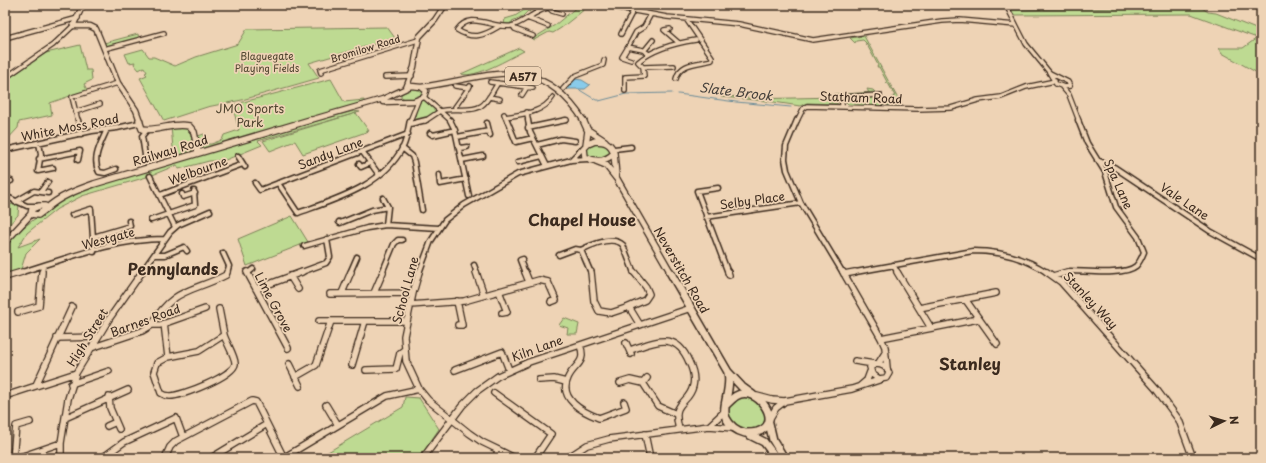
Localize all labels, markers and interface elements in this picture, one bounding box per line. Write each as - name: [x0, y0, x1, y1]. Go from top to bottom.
- street label: Bromilow Road: [328, 30, 402, 66]
- park label: Blaguegate Playing Fields: [235, 48, 300, 75]
- road number: A577: [505, 67, 541, 85]
- water label: Slate Brook: [698, 77, 774, 105]
- street label: Statham Road: [819, 87, 903, 107]
- park label: JMO Sports Park: [216, 99, 285, 131]
- street label: White Moss Road: [20, 109, 120, 145]
- street label: Railway Road: [130, 130, 210, 170]
- street label: Sandy Lane: [295, 132, 365, 174]
- street label: Welbourne: [166, 151, 230, 189]
- street label: Spa Lane: [1100, 156, 1138, 212]
- street label: Vale Lane: [1157, 178, 1213, 224]
- street label: Selby Place: [718, 187, 786, 213]
- district label: Chapel House: [528, 207, 636, 231]
- street label: Westgate: [80, 222, 136, 254]
- street label: Neverstitch Road: [650, 223, 714, 317]
- street label: School Lane: [387, 254, 423, 326]
- district label: Pennylands: [128, 256, 219, 280]
- street label: Stanley Way: [1059, 267, 1123, 333]
- street label: Lime Grove: [251, 269, 297, 335]
- street label: Barnes Road: [107, 299, 183, 341]
- street label: High Street: [62, 304, 112, 370]
- street label: Kiln Lane: [509, 330, 565, 366]
- district label: Stanley: [939, 351, 1001, 375]
- north arrow: [1204, 401, 1244, 441]
- text: N: [1226, 415, 1243, 425]

